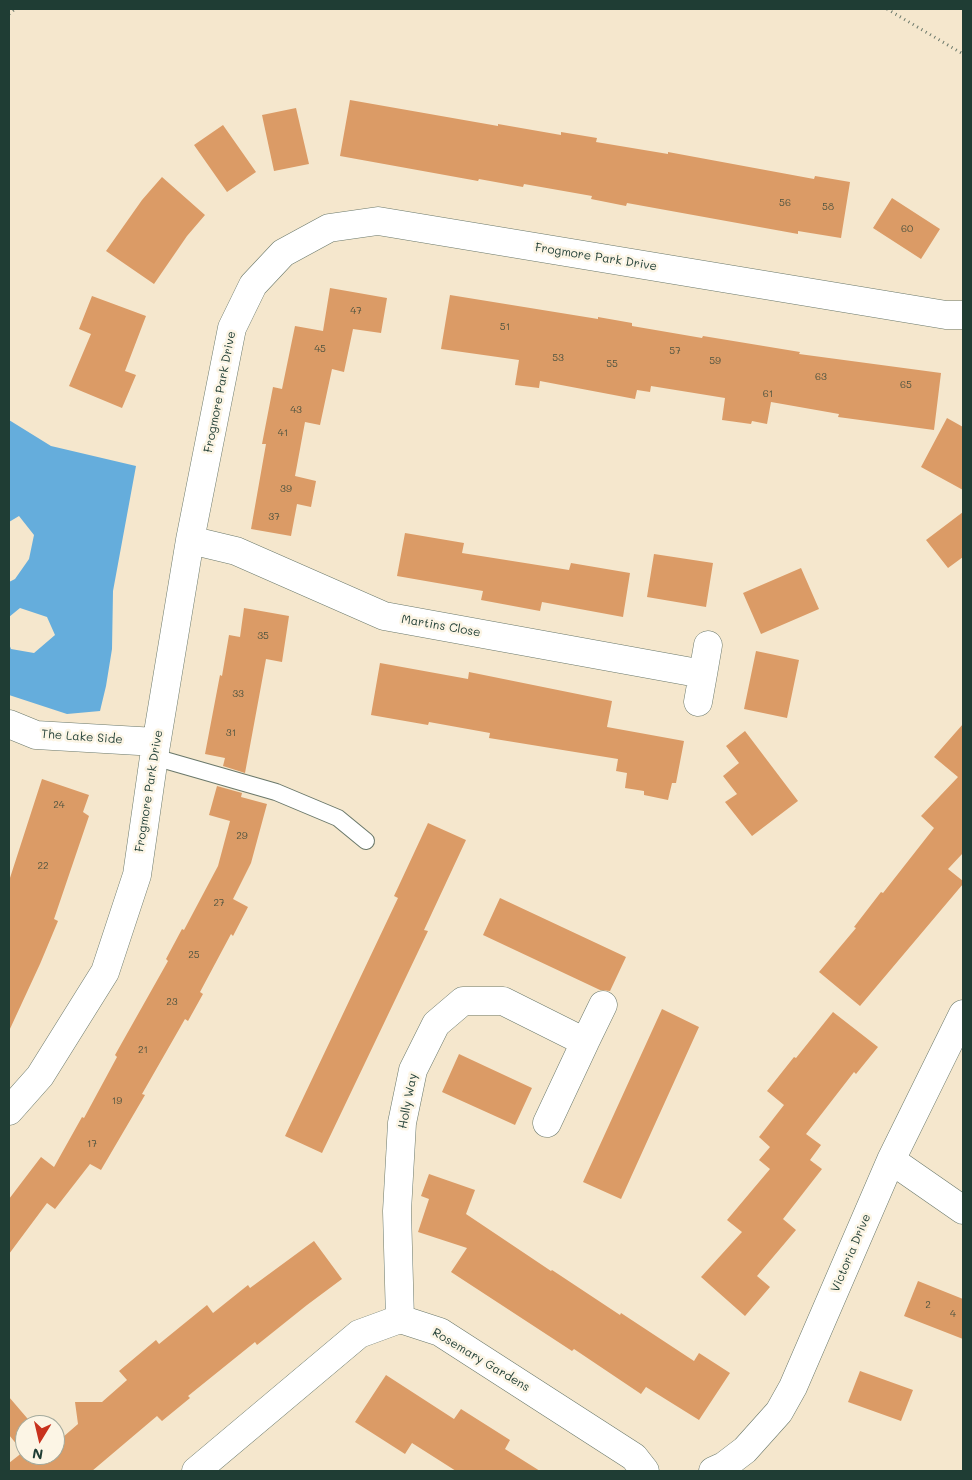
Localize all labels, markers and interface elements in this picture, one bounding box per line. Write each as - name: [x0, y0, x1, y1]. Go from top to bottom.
- house number: 56: [779, 197, 791, 209]
- house number: 58: [822, 201, 834, 213]
- house number: 60: [901, 223, 913, 235]
- street label: Frogmore Park Drive: [534, 240, 658, 274]
- house number: 47: [350, 305, 362, 317]
- house number: 51: [500, 321, 510, 333]
- street label: Frogmore Park Drive: [201, 330, 239, 454]
- house number: 45: [314, 343, 326, 355]
- house number: 57: [669, 345, 681, 357]
- house number: 53: [552, 352, 564, 364]
- house number: 59: [709, 355, 721, 367]
- house number: 55: [606, 358, 618, 370]
- house number: 63: [815, 371, 827, 383]
- house number: 65: [900, 379, 912, 391]
- house number: 61: [763, 388, 773, 400]
- house number: 43: [290, 404, 302, 416]
- house number: 41: [278, 427, 288, 439]
- house number: 39: [280, 483, 292, 495]
- house number: 37: [268, 511, 280, 523]
- street label: Martins Close: [400, 612, 482, 640]
- house number: 35: [257, 630, 269, 642]
- house number: 33: [232, 688, 244, 700]
- street label: The Lake Side: [41, 727, 123, 747]
- house number: 31: [226, 727, 236, 739]
- street label: Frogmore Park Drive: [132, 729, 166, 853]
- house number: 24: [53, 799, 65, 811]
- house number: 29: [236, 830, 248, 842]
- house number: 22: [37, 860, 49, 872]
- house number: 27: [213, 897, 225, 909]
- house number: 25: [188, 949, 200, 961]
- house number: 23: [166, 996, 178, 1008]
- house number: 21: [138, 1044, 148, 1056]
- street label: Holly Way: [396, 1072, 420, 1130]
- house number: 19: [112, 1095, 122, 1107]
- house number: 17: [87, 1138, 97, 1150]
- street label: Victoria Drive: [828, 1212, 874, 1294]
- house number: 2: [925, 1299, 931, 1311]
- house number: 4: [950, 1308, 956, 1320]
- street label: Rosemary Gardens: [430, 1325, 532, 1395]
- north arrow: [15, 1415, 65, 1465]
- text: N: [31, 1444, 44, 1465]

